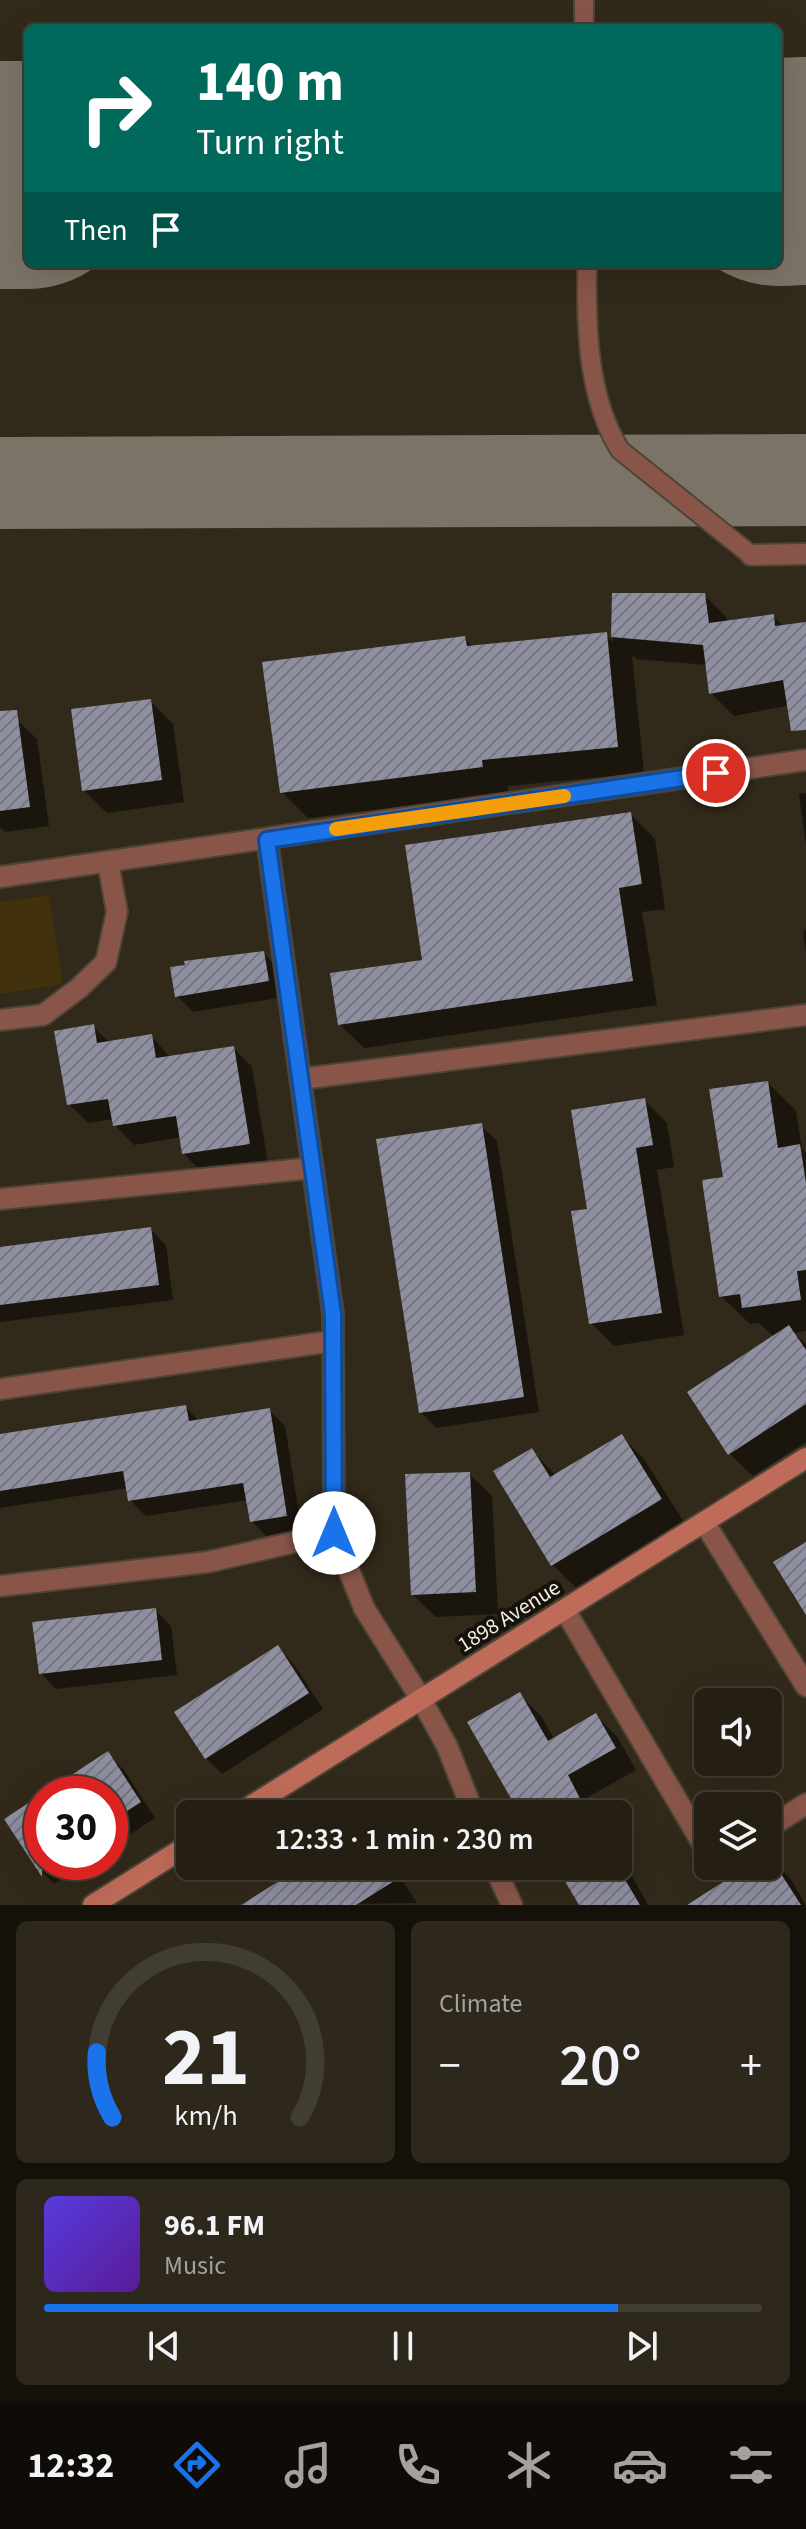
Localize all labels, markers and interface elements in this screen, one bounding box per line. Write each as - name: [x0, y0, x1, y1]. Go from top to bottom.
- text: 140 m: [196, 43, 344, 122]
- icon: right: [64, 56, 168, 160]
- text: Turn right: [196, 117, 344, 168]
- icon: arrive: [144, 208, 188, 252]
- text: Then: [64, 209, 128, 252]
- pin: [682, 739, 750, 807]
- icon: arrive: [694, 751, 738, 795]
- position arrow: [292, 1491, 376, 1575]
- street label: 1898 Avenue: [451, 1572, 567, 1660]
- map controls: [694, 1688, 782, 1880]
- button: sound: [694, 1688, 782, 1776]
- speed limit sign: 30: [24, 1776, 128, 1880]
- button: layers: [694, 1792, 782, 1880]
- text: 12:33 · 1 min · 230 m: [274, 1818, 534, 1861]
- text: Climate: [439, 1985, 523, 2022]
- text: 21: [162, 1999, 249, 2117]
- text: 20°: [559, 2024, 642, 2109]
- text: −: [439, 2035, 461, 2098]
- text: +: [740, 2035, 762, 2098]
- text: km/h: [174, 2096, 237, 2136]
- text: 96.1 FM: [164, 2204, 265, 2247]
- text: Music: [164, 2247, 226, 2284]
- icon: previous: [142, 2324, 186, 2368]
- icon: pause: [381, 2324, 425, 2368]
- icon: next: [620, 2324, 664, 2368]
- icon: directions: [169, 2437, 225, 2493]
- icon: music: [280, 2437, 336, 2493]
- icon: phone: [390, 2437, 446, 2493]
- icon: climate: [501, 2437, 557, 2493]
- icon: car: [612, 2437, 668, 2493]
- icon: filters: [723, 2437, 779, 2493]
- text: 12:32: [27, 2440, 114, 2491]

